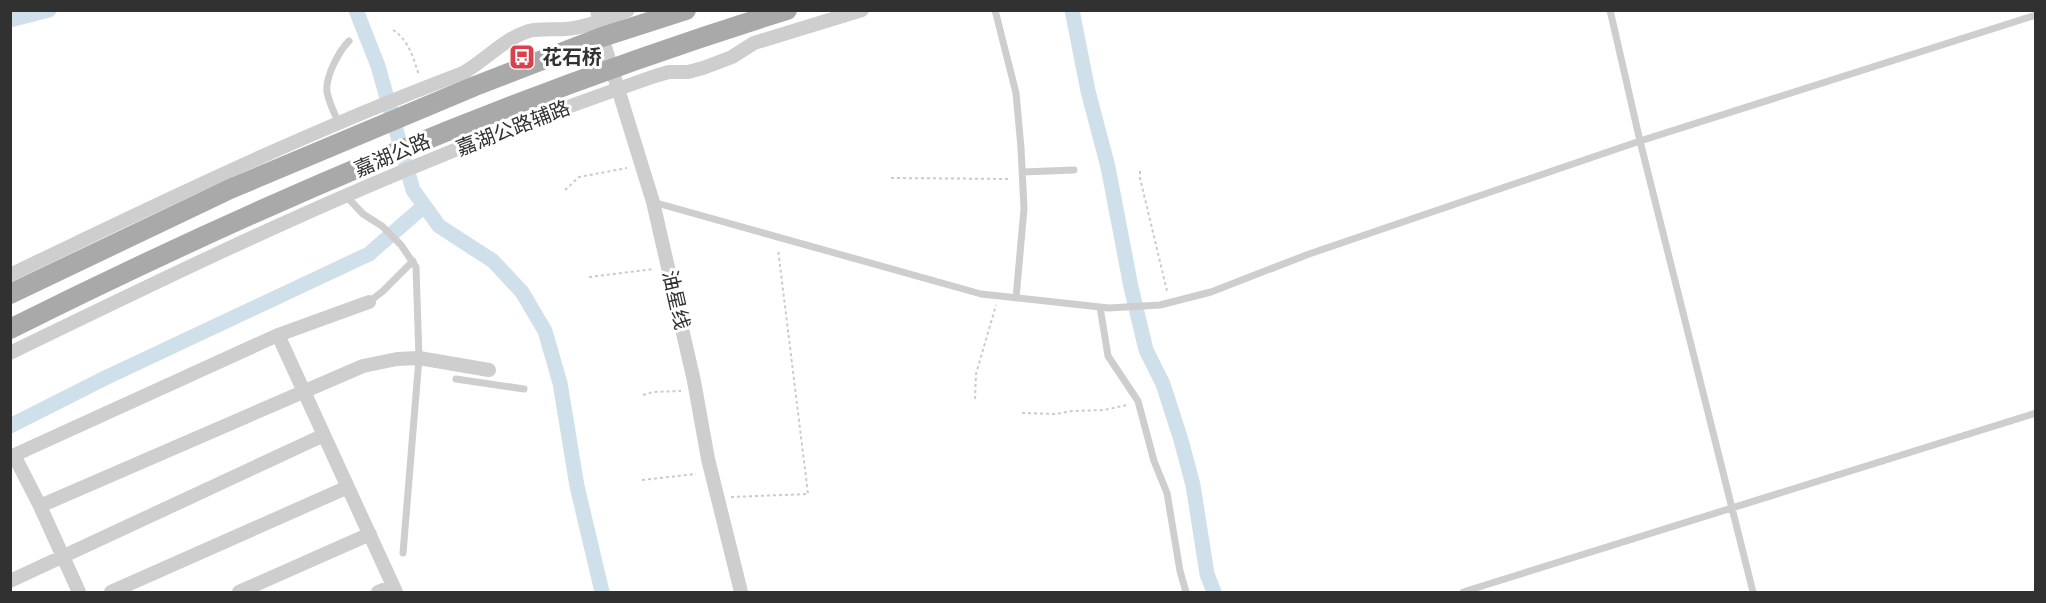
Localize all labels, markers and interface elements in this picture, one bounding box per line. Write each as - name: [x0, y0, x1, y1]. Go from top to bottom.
- bus stop icon: 花石桥: [507, 42, 537, 72]
- place label: 花石桥: [542, 44, 602, 70]
- street label: 嘉湖公路辅路: [452, 94, 574, 162]
- street label: 嘉湖公路: [350, 127, 434, 183]
- street label: 油星线: [657, 268, 695, 332]

